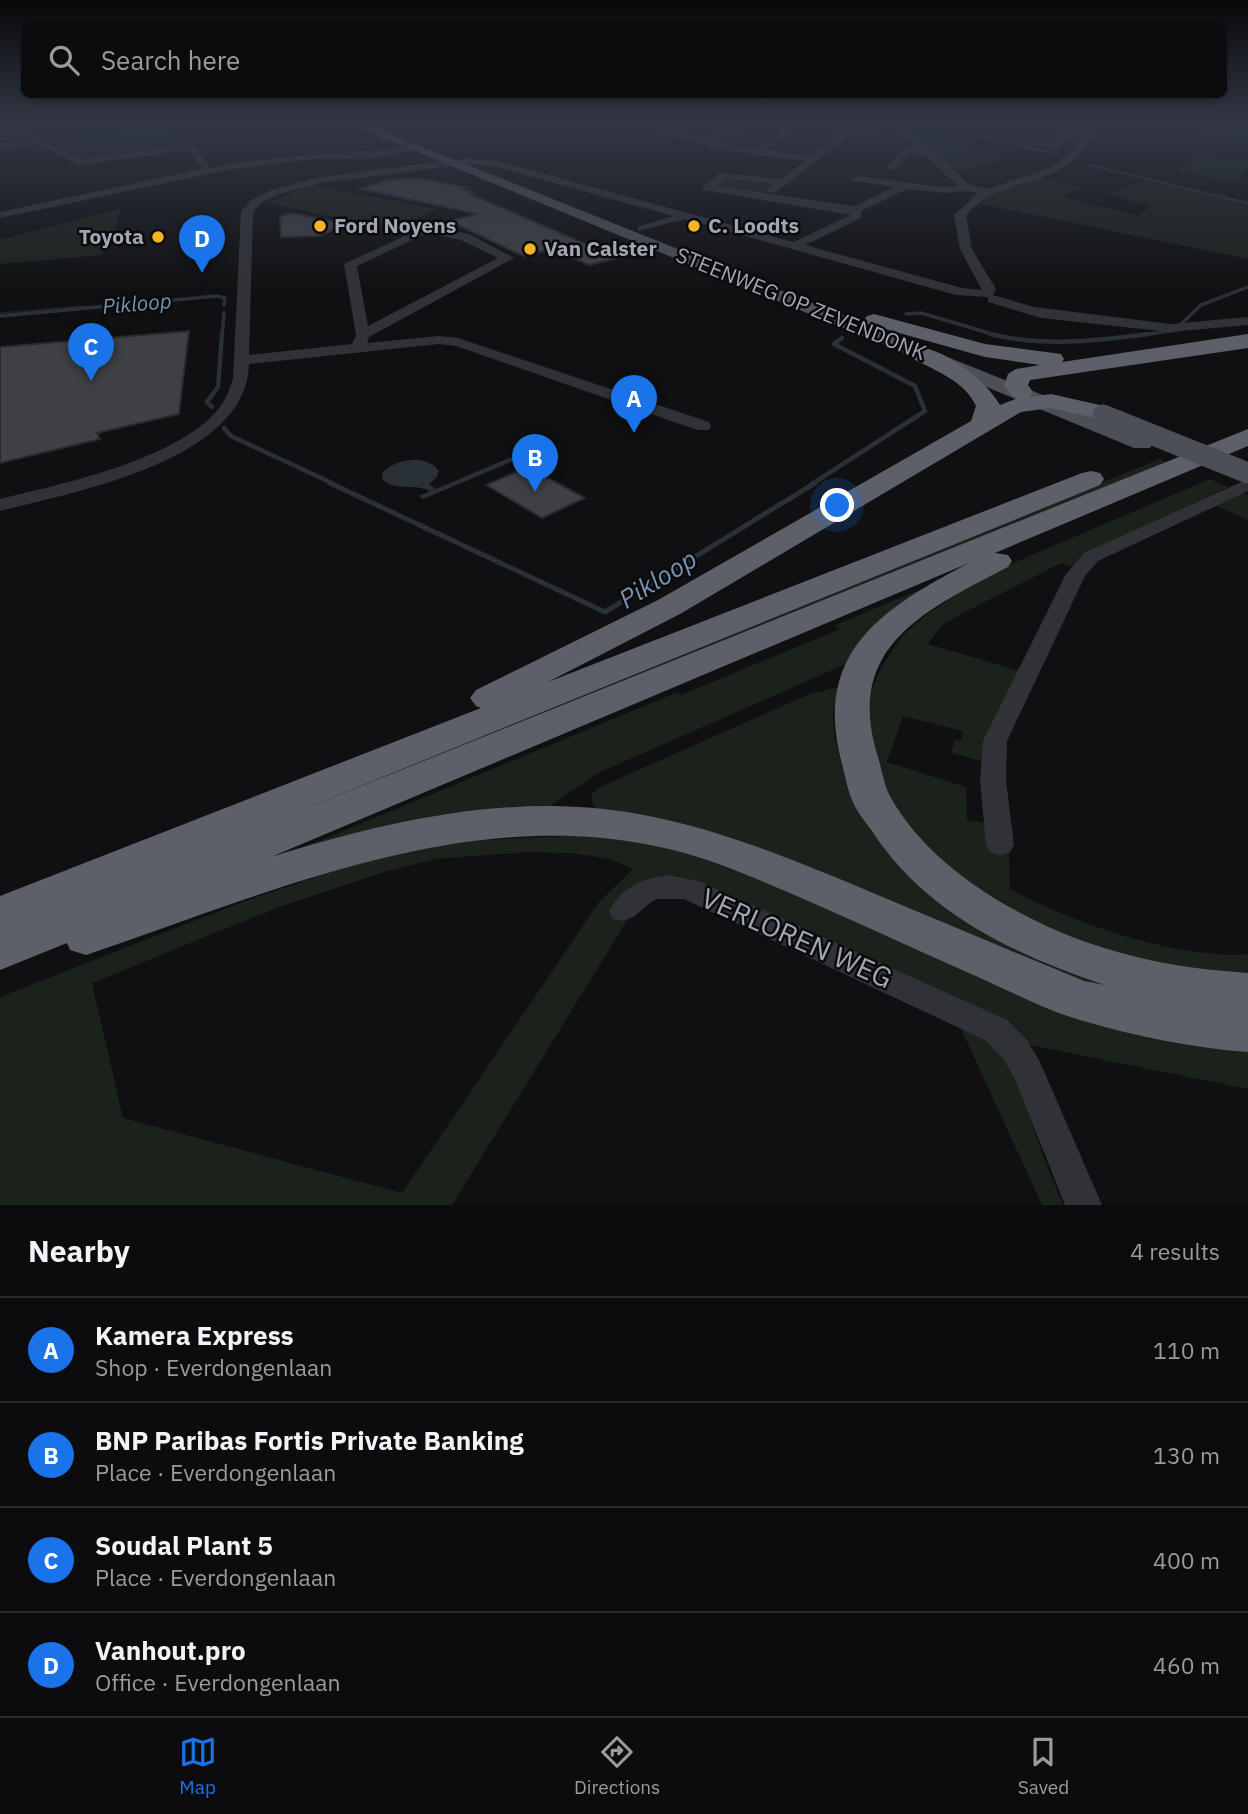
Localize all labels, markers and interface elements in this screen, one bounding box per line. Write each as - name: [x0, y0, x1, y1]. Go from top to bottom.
- search box: [21, 21, 1227, 98]
- icon: search: [45, 41, 83, 79]
- text: Search here: [101, 43, 240, 77]
- place label: Ford Noyens: [334, 211, 456, 239]
- place label: C. Loodts: [708, 211, 799, 239]
- pin: D: [179, 215, 225, 273]
- marker: Ford Noyens: [312, 218, 328, 234]
- marker: C. Loodts: [686, 218, 702, 234]
- place label: Toyota: [79, 222, 144, 250]
- marker: Toyota: [150, 229, 166, 245]
- place label: Van Calster: [544, 234, 657, 262]
- street label: STEENWEG OP ZEVENDONK: [672, 240, 931, 366]
- marker: Van Calster: [522, 241, 538, 257]
- water label: Pikloop: [101, 286, 173, 320]
- pin: C: [68, 323, 114, 381]
- pin: A: [611, 375, 657, 433]
- pin: B: [512, 434, 558, 492]
- your location: [820, 488, 854, 522]
- water label: Pikloop: [612, 541, 703, 615]
- street label: VERLOREN WEG: [696, 879, 899, 996]
- text: Nearby: [28, 1231, 130, 1270]
- text: 4 results: [1130, 1236, 1220, 1266]
- text: Kamera Express: [95, 1318, 294, 1352]
- text: A: [43, 1335, 59, 1365]
- text: 110 m: [1153, 1335, 1220, 1365]
- text: Shop · Everdongenlaan: [95, 1352, 332, 1382]
- text: BNP Paribas Fortis Private Banking: [95, 1423, 524, 1457]
- text: B: [43, 1440, 59, 1470]
- text: 130 m: [1153, 1440, 1220, 1470]
- text: Place · Everdongenlaan: [95, 1457, 336, 1487]
- text: Soudal Plant 5: [95, 1528, 273, 1562]
- text: C: [44, 1545, 58, 1575]
- text: 400 m: [1153, 1545, 1220, 1575]
- text: Place · Everdongenlaan: [95, 1562, 336, 1592]
- text: Vanhout.pro: [95, 1633, 246, 1667]
- text: D: [43, 1650, 59, 1680]
- text: 460 m: [1153, 1650, 1220, 1680]
- text: Office · Everdongenlaan: [95, 1667, 341, 1697]
- tab: Map: [179, 1733, 217, 1799]
- tab: Directions: [574, 1733, 660, 1799]
- tab: Saved: [1018, 1733, 1069, 1799]

